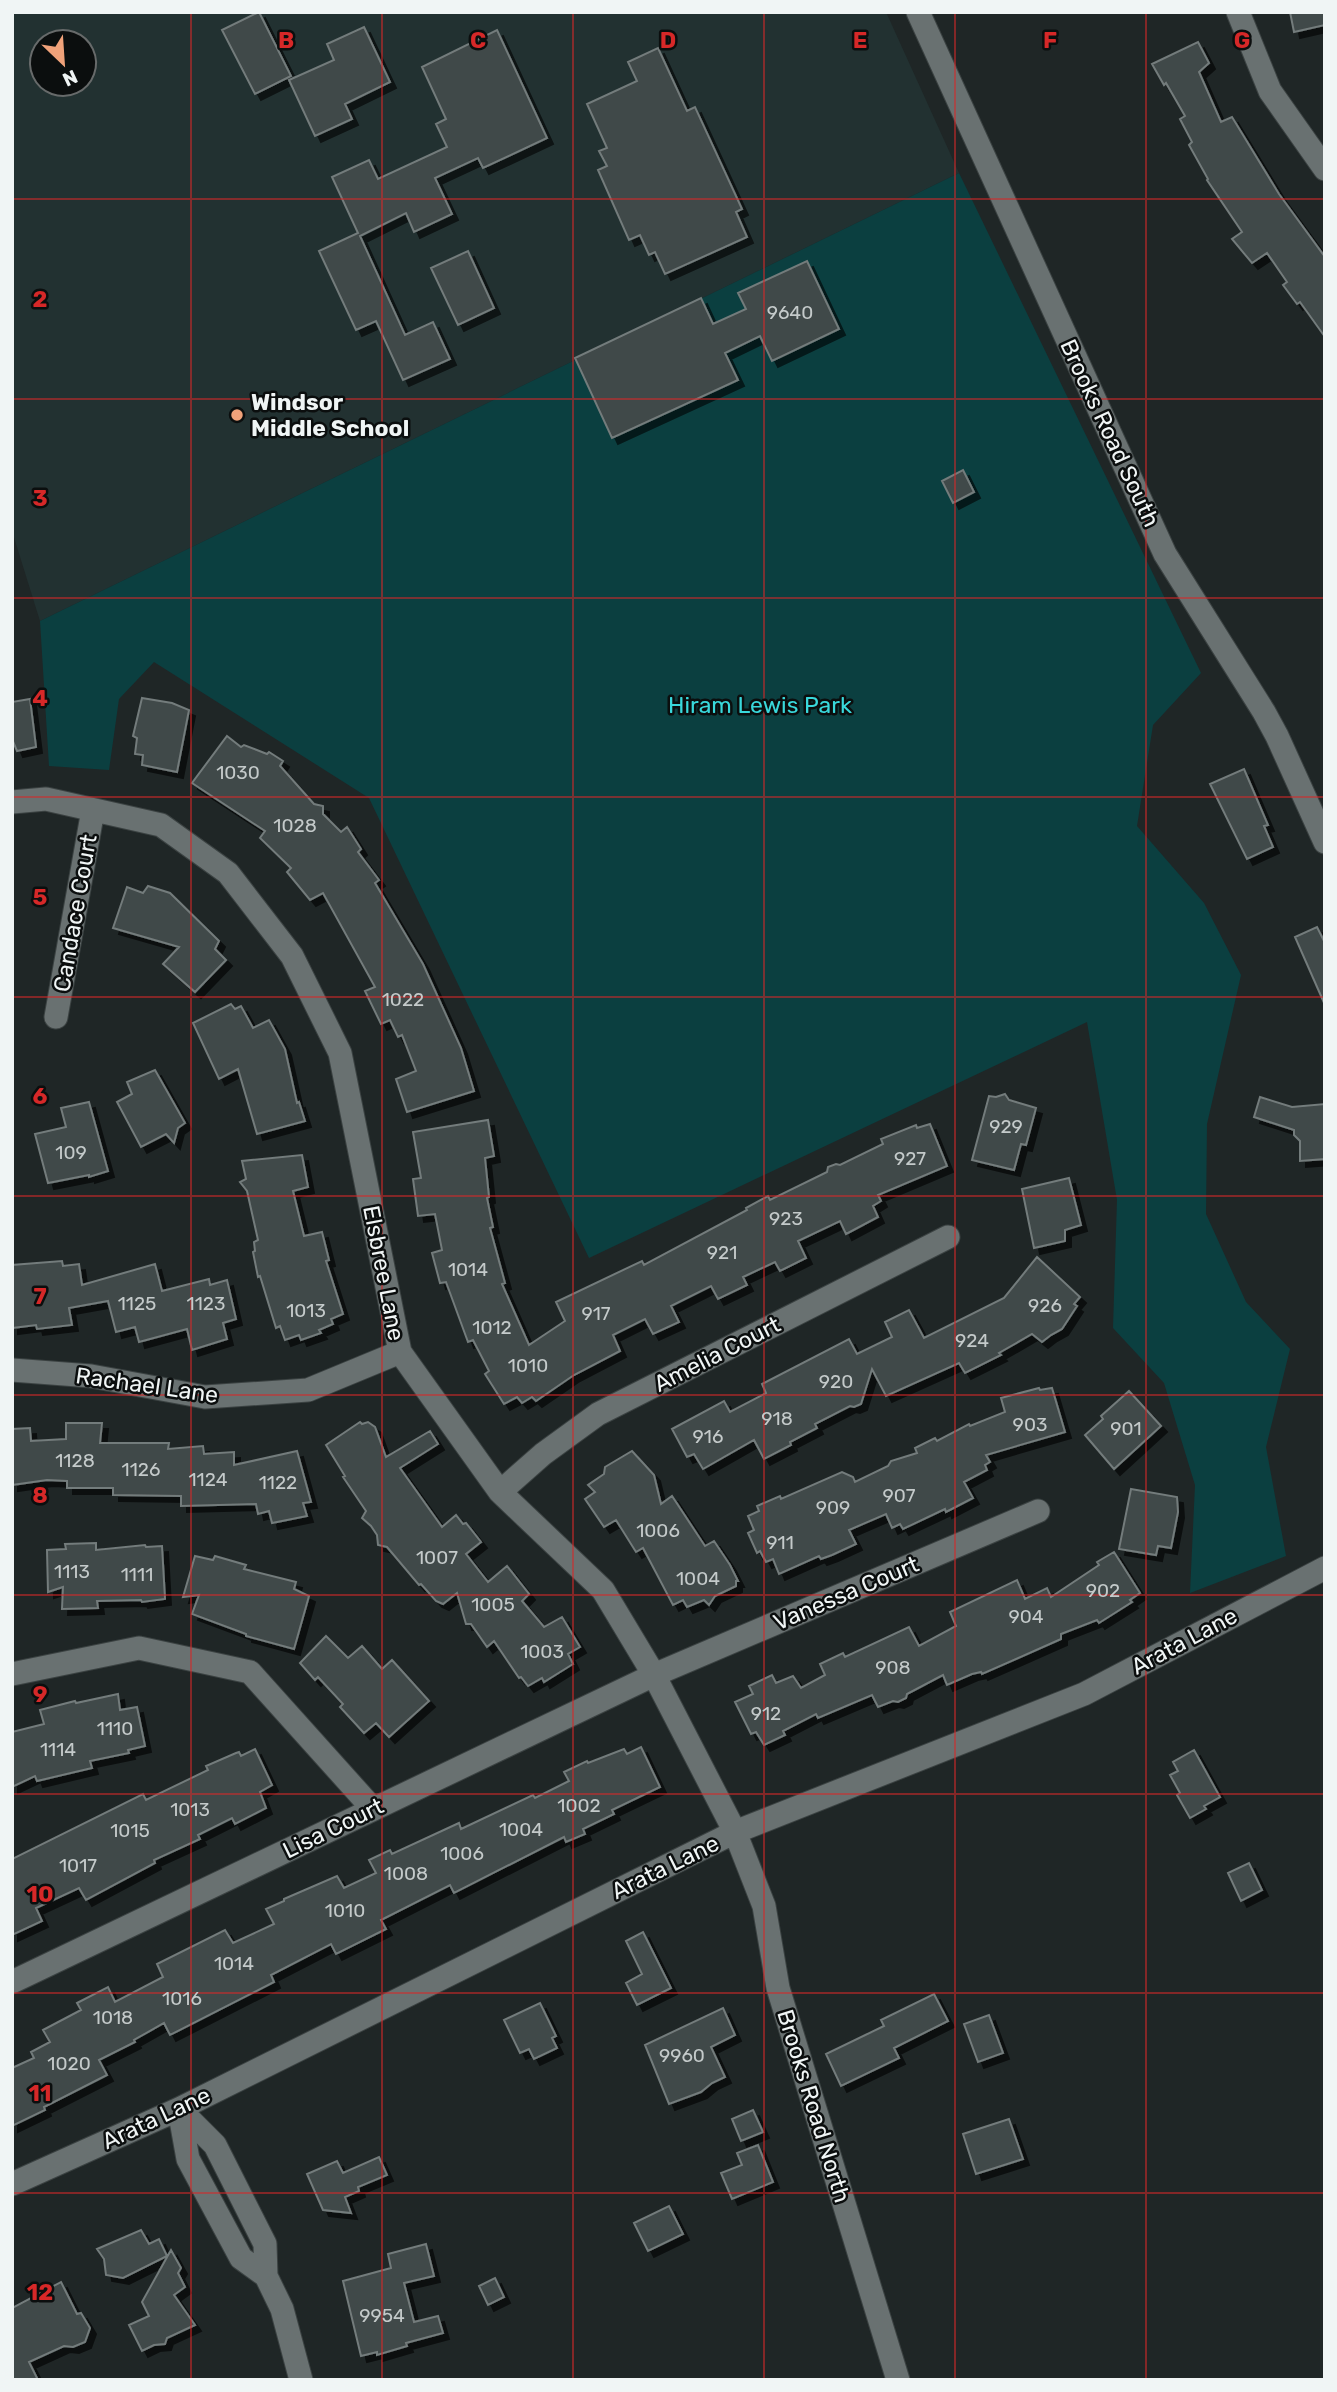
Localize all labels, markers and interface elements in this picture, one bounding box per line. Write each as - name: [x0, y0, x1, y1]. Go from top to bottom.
- text: B: [278, 26, 294, 54]
- text: C: [470, 26, 486, 54]
- text: D: [660, 26, 676, 54]
- text: E: [853, 26, 867, 54]
- text: F: [1043, 26, 1057, 54]
- text: G: [1234, 26, 1250, 54]
- north arrow: [28, 28, 98, 98]
- text: N: [59, 65, 81, 91]
- text: 2: [33, 285, 47, 313]
- house number: 9640: [767, 301, 813, 324]
- street label: Brooks Road South: [1054, 335, 1166, 531]
- place label: Windsor Middle School: [251, 388, 409, 442]
- marker: Windsor Middle School: [229, 407, 245, 423]
- text: 3: [32, 484, 48, 512]
- text: 4: [32, 684, 48, 712]
- park label: Hiram Lewis Park: [668, 691, 852, 719]
- house number: 1030: [216, 761, 260, 784]
- house number: 1028: [273, 814, 317, 837]
- street label: Candace Court: [47, 832, 103, 994]
- text: 5: [33, 883, 48, 911]
- house number: 1022: [382, 988, 424, 1011]
- text: 6: [33, 1082, 48, 1110]
- house number: 929: [989, 1115, 1023, 1138]
- house number: 109: [55, 1141, 87, 1164]
- house number: 927: [894, 1147, 926, 1170]
- street label: Elsbree Lane: [357, 1203, 411, 1343]
- house number: 923: [769, 1207, 803, 1230]
- house number: 921: [707, 1241, 737, 1264]
- house number: 1014: [448, 1258, 488, 1281]
- text: 7: [33, 1282, 47, 1310]
- house number: 1125: [118, 1292, 156, 1315]
- house number: 1123: [187, 1292, 225, 1315]
- house number: 926: [1028, 1294, 1062, 1317]
- house number: 1013: [286, 1299, 326, 1322]
- house number: 917: [581, 1302, 611, 1325]
- street label: Amelia Court: [649, 1310, 785, 1398]
- house number: 1012: [472, 1316, 512, 1339]
- house number: 924: [955, 1329, 989, 1352]
- house number: 1010: [508, 1354, 548, 1377]
- street label: Rachael Lane: [74, 1361, 220, 1409]
- house number: 920: [819, 1370, 853, 1393]
- house number: 918: [761, 1407, 793, 1430]
- house number: 903: [1013, 1413, 1047, 1436]
- house number: 901: [1110, 1417, 1142, 1440]
- house number: 916: [693, 1425, 723, 1448]
- house number: 1128: [55, 1449, 95, 1472]
- house number: 1126: [122, 1458, 160, 1481]
- house number: 1124: [188, 1468, 228, 1491]
- house number: 1122: [259, 1471, 297, 1494]
- text: 8: [32, 1481, 48, 1509]
- house number: 907: [882, 1484, 916, 1507]
- house number: 909: [816, 1496, 850, 1519]
- house number: 1006: [636, 1519, 680, 1542]
- house number: 911: [766, 1531, 794, 1554]
- house number: 1007: [416, 1546, 458, 1569]
- street label: Vanessa Court: [769, 1550, 923, 1636]
- house number: 1113: [54, 1560, 90, 1583]
- house number: 1111: [121, 1563, 153, 1586]
- house number: 1004: [676, 1567, 720, 1590]
- house number: 902: [1086, 1579, 1120, 1602]
- house number: 1005: [471, 1593, 515, 1616]
- street label: Arata Lane: [1126, 1601, 1242, 1681]
- house number: 904: [1008, 1605, 1044, 1628]
- house number: 1003: [520, 1640, 564, 1663]
- house number: 908: [875, 1656, 911, 1679]
- text: 9: [33, 1680, 47, 1708]
- house number: 912: [751, 1702, 781, 1725]
- house number: 1110: [97, 1717, 133, 1740]
- house number: 1114: [40, 1738, 76, 1761]
- street label: Lisa Court: [278, 1792, 388, 1864]
- house number: 1002: [557, 1794, 601, 1817]
- house number: 1013: [170, 1798, 210, 1821]
- house number: 1004: [499, 1818, 543, 1841]
- house number: 1015: [110, 1819, 150, 1842]
- street label: Arata Lane: [607, 1829, 723, 1905]
- house number: 1006: [440, 1842, 484, 1865]
- house number: 1017: [59, 1854, 97, 1877]
- house number: 1008: [384, 1862, 428, 1885]
- text: 10: [26, 1880, 54, 1908]
- house number: 1010: [325, 1899, 365, 1922]
- house number: 1014: [214, 1952, 254, 1975]
- house number: 1016: [162, 1987, 202, 2010]
- house number: 1018: [93, 2006, 133, 2029]
- street label: Brooks Road North: [771, 2006, 857, 2206]
- house number: 9960: [659, 2044, 705, 2067]
- house number: 1020: [47, 2052, 91, 2075]
- text: 11: [29, 2079, 51, 2107]
- street label: Arata Lane: [97, 2081, 215, 2155]
- text: 12: [27, 2278, 53, 2306]
- house number: 9954: [359, 2304, 405, 2327]

